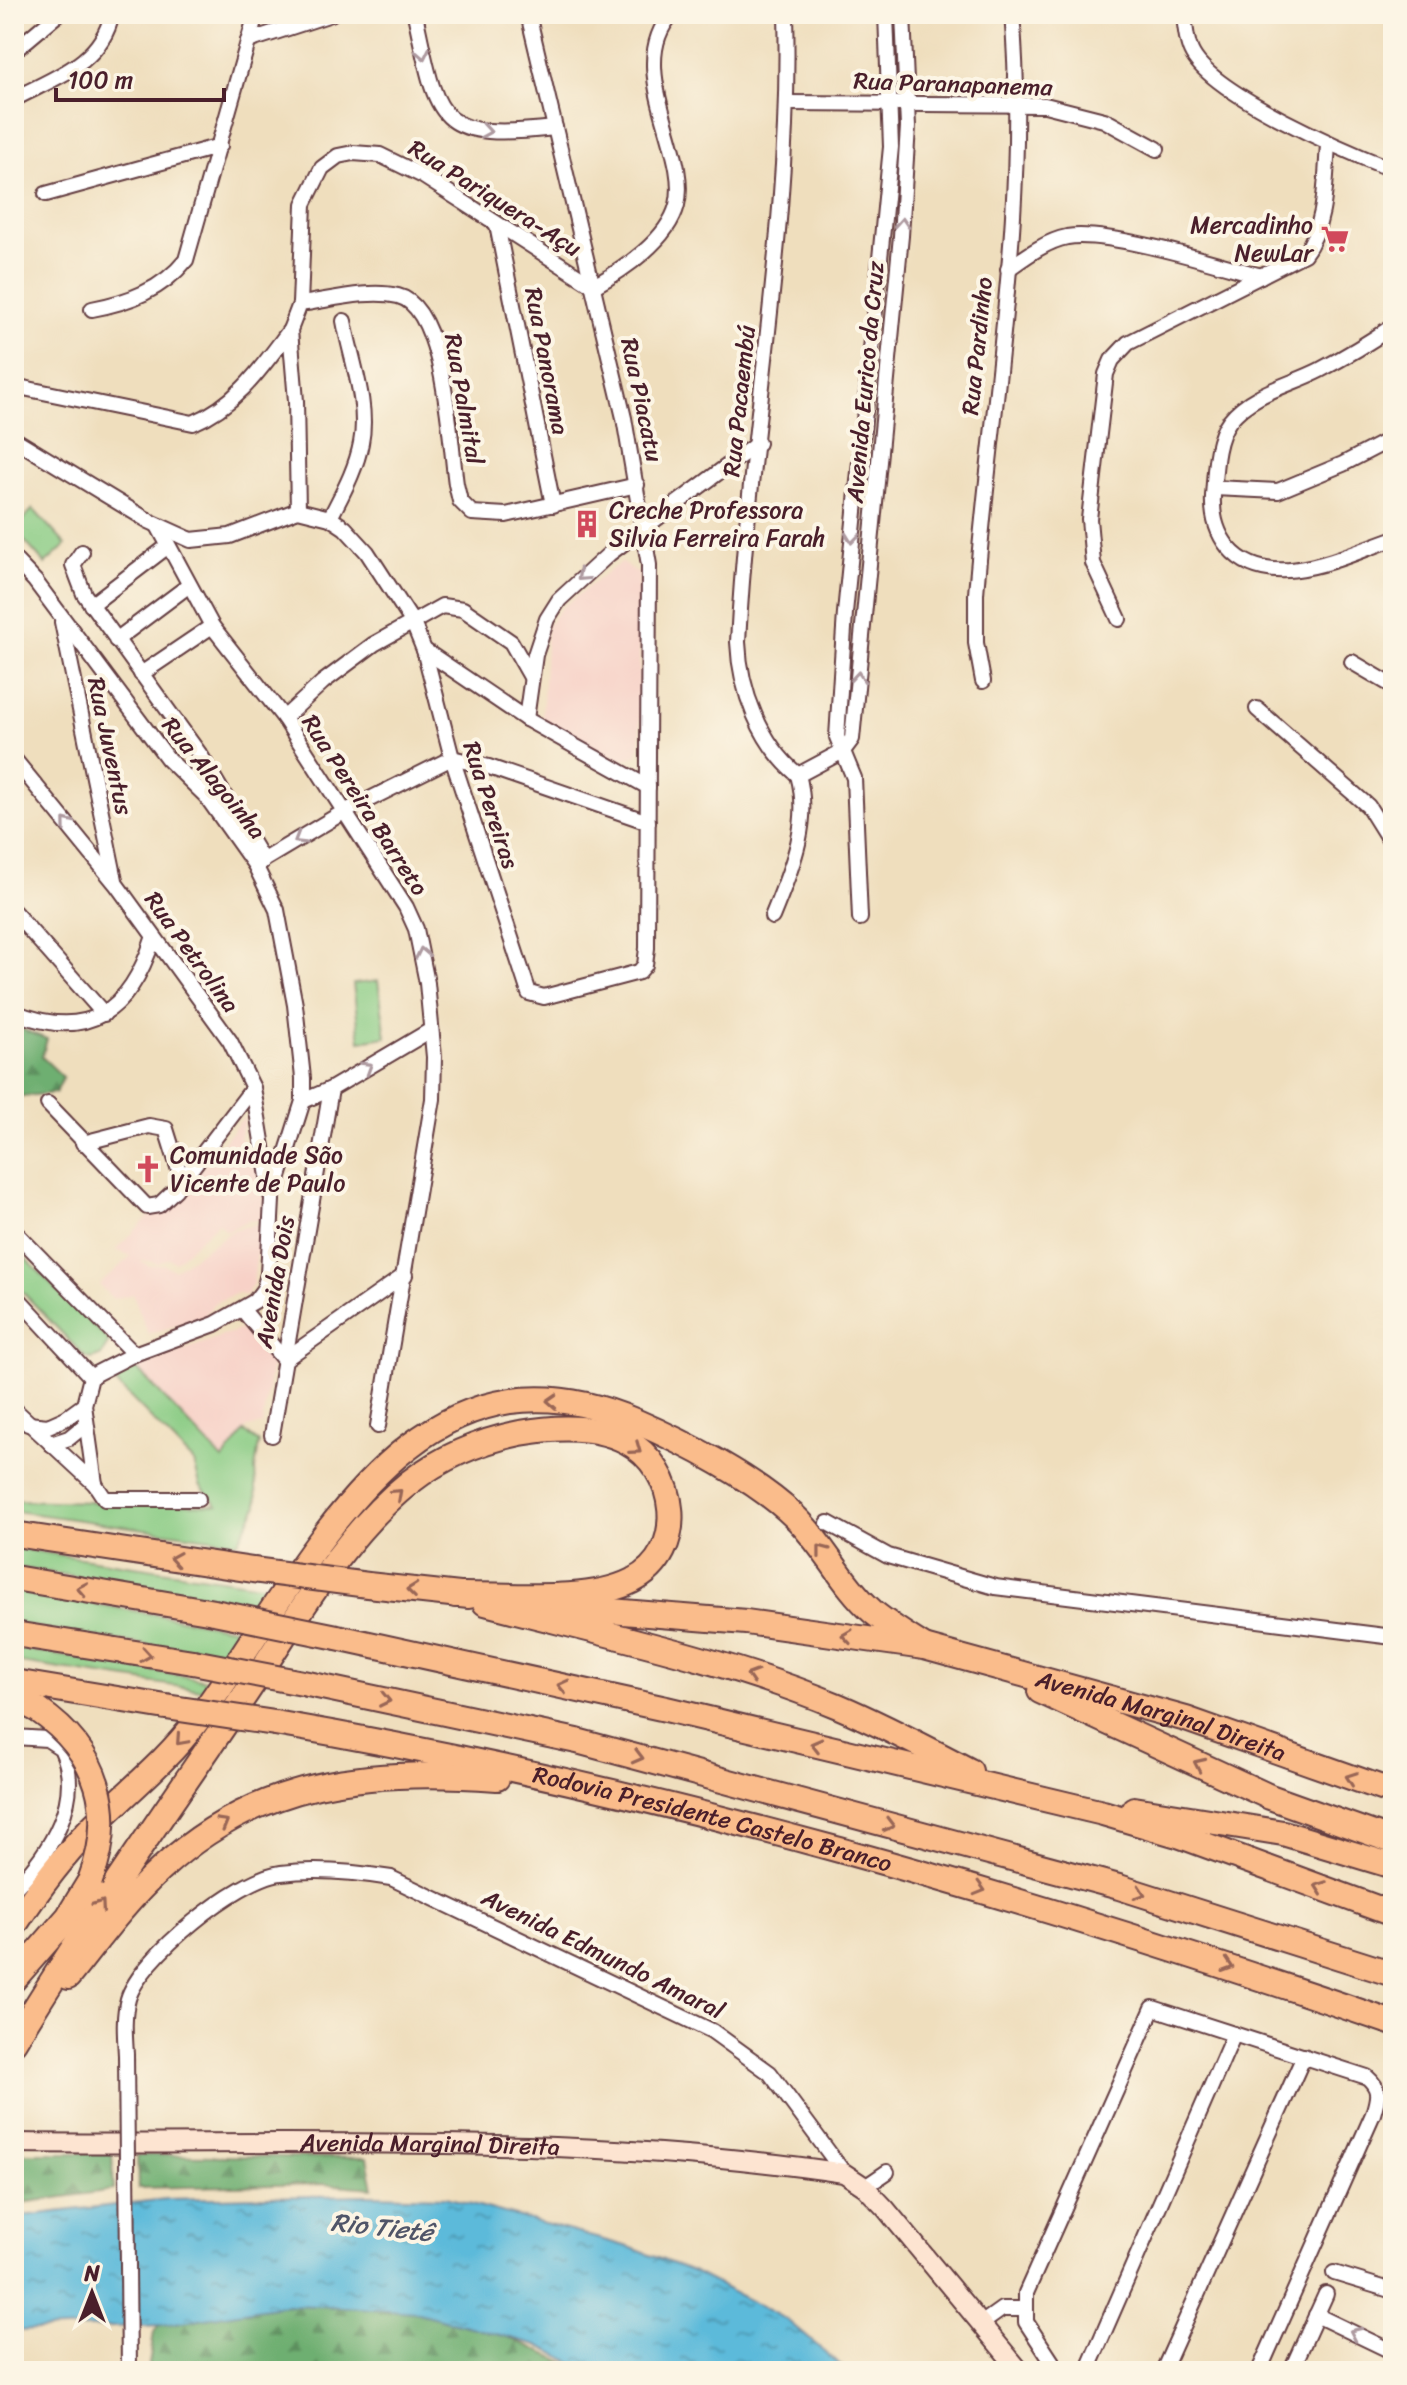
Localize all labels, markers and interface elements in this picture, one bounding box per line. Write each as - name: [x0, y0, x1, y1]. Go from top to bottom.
- one-way arrow: [414, 47, 431, 60]
- scale bar: [56, 52, 224, 102]
- text: 100 m: [68, 59, 133, 101]
- street label: Rua Paranapanema: [853, 60, 1054, 108]
- one-way arrow: [479, 121, 493, 138]
- street label: Rua Pariquera-Açu: [400, 128, 590, 268]
- place label: Mercadinho NewLar: [1190, 204, 1315, 274]
- one-way arrow: [893, 216, 910, 229]
- supermarket icon: Mercadinho NewLar: [1320, 224, 1350, 254]
- street label: Avenida Eurico da Cruz: [833, 259, 897, 506]
- street label: Rua Pardinho: [949, 275, 1005, 417]
- street label: Rua Panorama: [512, 284, 582, 438]
- street label: Rua Pacaembú: [710, 323, 768, 479]
- street label: Rua Palmital: [432, 330, 496, 469]
- street label: Rua Piacatu: [608, 334, 676, 466]
- place label: Creche Professora Silvia Ferreira Farah: [609, 489, 825, 559]
- building icon: Creche Professora Silvia Ferreira Farah: [572, 509, 602, 539]
- one-way arrow: [844, 532, 861, 545]
- one-way arrow: [577, 567, 592, 581]
- one-way arrow: [850, 670, 867, 683]
- street label: Rua Juventus: [75, 673, 145, 820]
- street label: Rua Pereira Barreto: [290, 706, 440, 905]
- street label: Rua Alagoinha: [151, 707, 277, 849]
- street label: Rua Pereiras: [451, 736, 531, 874]
- one-way arrow: [62, 818, 77, 832]
- one-way arrow: [293, 830, 308, 845]
- street label: Rua Petrolina: [133, 882, 251, 1022]
- one-way arrow: [414, 946, 431, 960]
- one-way arrow: [359, 1061, 373, 1076]
- place label: Comunidade São Vicente de Paulo: [170, 1134, 345, 1204]
- church icon: Comunidade São Vicente de Paulo: [133, 1154, 163, 1184]
- street label: Avenida Dois: [243, 1211, 307, 1353]
- one-way arrow: [545, 1393, 558, 1410]
- one-way arrow: [628, 1439, 642, 1454]
- one-way arrow: [388, 1489, 402, 1503]
- one-way arrow: [818, 1544, 832, 1559]
- one-way arrow: [169, 1551, 182, 1568]
- one-way arrow: [75, 1582, 88, 1599]
- one-way arrow: [405, 1582, 418, 1599]
- one-way arrow: [840, 1628, 853, 1645]
- one-way arrow: [140, 1646, 153, 1663]
- street label: Avenida Marginal Direita: [1030, 1657, 1292, 1774]
- one-way arrow: [745, 1669, 759, 1685]
- one-way arrow: [556, 1678, 570, 1695]
- one-way arrow: [377, 1691, 391, 1708]
- one-way arrow: [176, 1731, 190, 1746]
- one-way arrow: [810, 1737, 823, 1754]
- one-way arrow: [631, 1748, 645, 1765]
- street label: Rodovia Presidente Castelo Branco: [529, 1753, 897, 1885]
- one-way arrow: [1193, 1758, 1207, 1774]
- one-way arrow: [1345, 1771, 1359, 1787]
- one-way arrow: [882, 1815, 896, 1832]
- one-way arrow: [214, 1817, 229, 1833]
- street label: Avenida Edmundo Amaral: [473, 1876, 733, 2032]
- one-way arrow: [972, 1880, 986, 1896]
- one-way arrow: [1314, 1880, 1328, 1897]
- one-way arrow: [1132, 1884, 1146, 1900]
- one-way arrow: [90, 1899, 105, 1913]
- one-way arrow: [1220, 1957, 1234, 1973]
- street label: Avenida Marginal Direita: [299, 2122, 561, 2168]
- water label: Rio Tietê: [329, 2199, 439, 2256]
- north arrow: [52, 2253, 132, 2333]
- text: N: [83, 2254, 100, 2293]
- one-way arrow: [1348, 2327, 1363, 2343]

